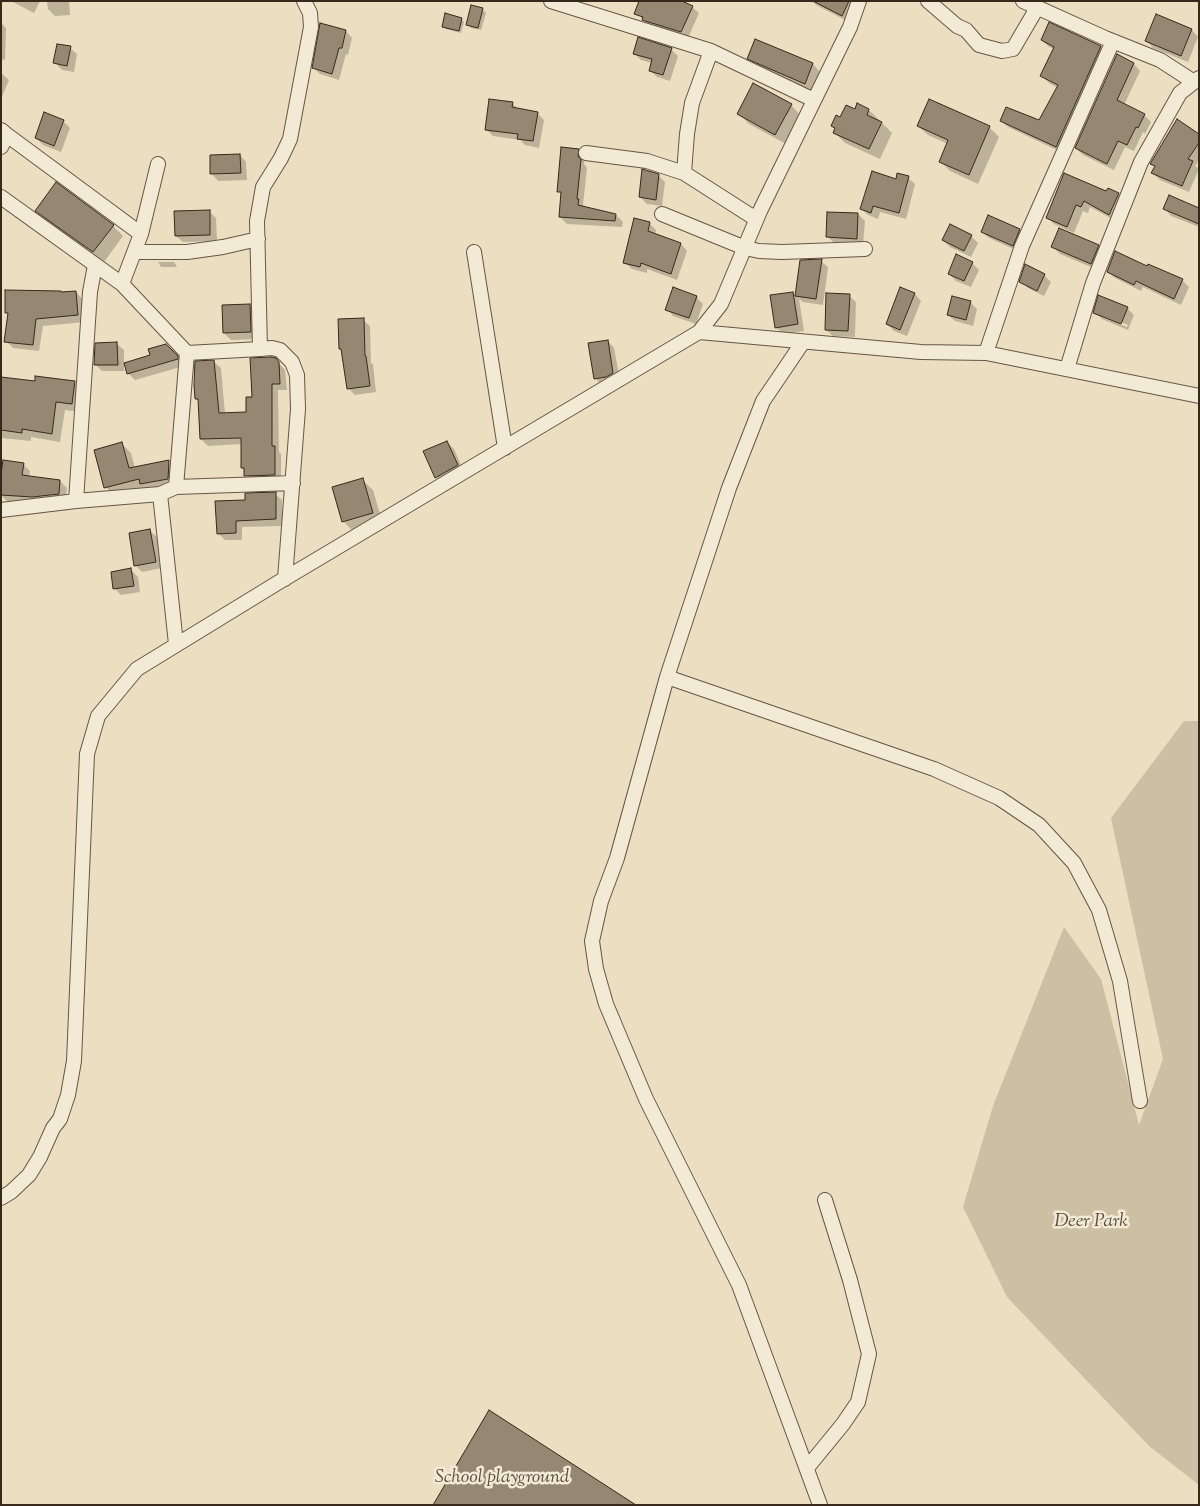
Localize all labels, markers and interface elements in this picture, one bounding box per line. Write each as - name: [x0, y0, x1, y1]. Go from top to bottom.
- park label: Deer Park: [1054, 1212, 1128, 1234]
- park label: School playground: [435, 1468, 569, 1490]

